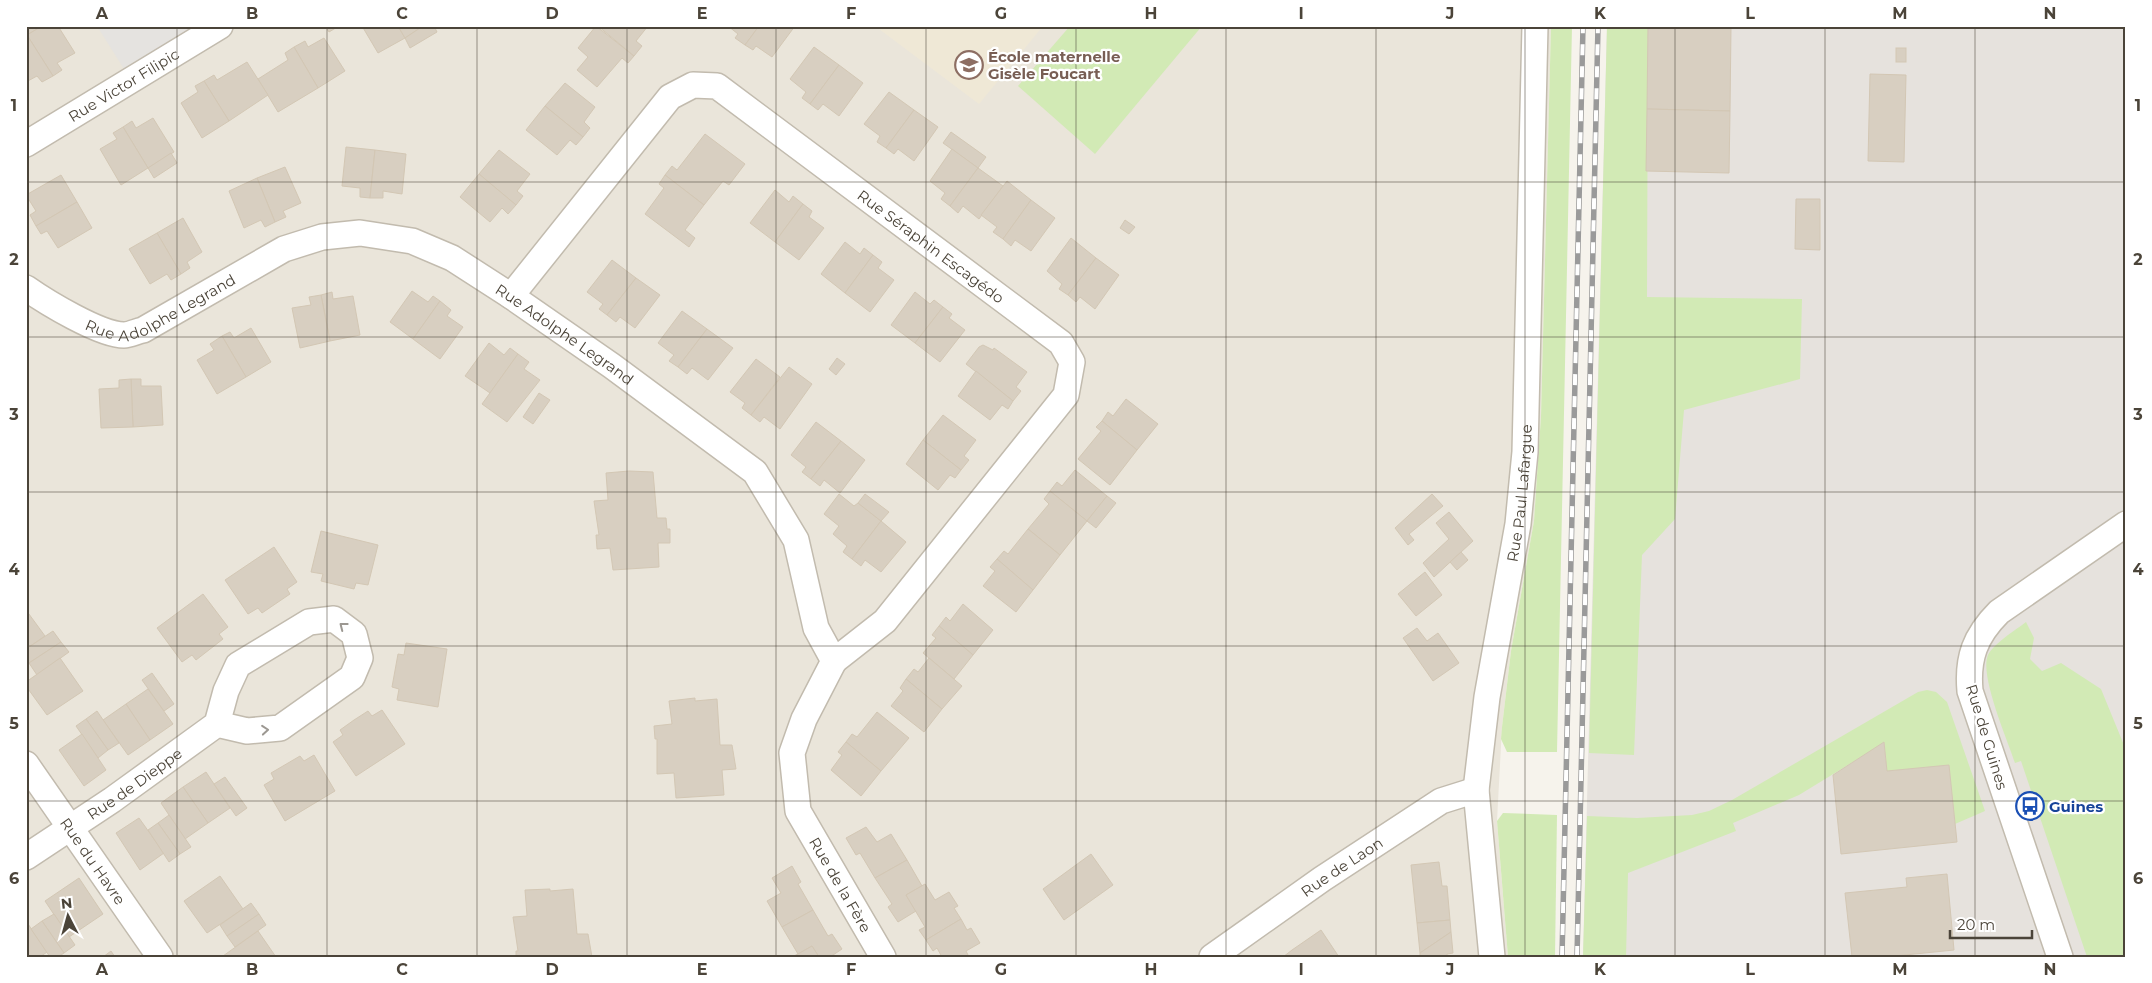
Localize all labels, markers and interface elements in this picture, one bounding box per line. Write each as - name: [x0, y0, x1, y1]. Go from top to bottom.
- text: A: [95, 4, 109, 23]
- text: B: [246, 4, 258, 23]
- text: C: [396, 4, 408, 23]
- text: D: [545, 4, 559, 23]
- text: E: [697, 4, 707, 23]
- text: F: [846, 4, 856, 23]
- text: G: [995, 4, 1007, 23]
- text: H: [1145, 4, 1157, 23]
- text: I: [1298, 4, 1304, 23]
- text: J: [1445, 4, 1454, 23]
- text: K: [1594, 4, 1607, 23]
- text: L: [1745, 4, 1755, 23]
- text: M: [1892, 4, 1908, 23]
- text: N: [2044, 4, 2056, 23]
- street label: Rue Victor Filipic: [65, 44, 182, 126]
- place label: École maternelle Gisèle Foucart: [988, 47, 1120, 83]
- school or university icon: École maternelle Gisèle Foucart: [954, 50, 984, 80]
- text: 1: [11, 96, 17, 115]
- text: 1: [2135, 96, 2141, 115]
- street label: Rue Séraphin Escagédo: [854, 185, 1008, 307]
- text: 2: [9, 250, 19, 269]
- text: 2: [2133, 250, 2143, 269]
- street label: Rue Adolphe Legrand: [83, 270, 239, 345]
- street label: Rue Adolphe Legrand: [492, 279, 638, 389]
- text: 3: [8, 405, 19, 424]
- text: 3: [2132, 405, 2143, 424]
- street label: Rue Paul Lafargue: [1502, 424, 1535, 563]
- text: 4: [8, 560, 20, 579]
- text: 4: [2132, 560, 2144, 579]
- one-way arrow: [340, 624, 349, 632]
- street label: Rue de Guines: [1962, 682, 2012, 792]
- text: 5: [9, 714, 19, 733]
- text: 5: [2133, 714, 2143, 733]
- one-way arrow: [261, 724, 269, 735]
- street label: Rue de Dieppe: [83, 743, 185, 823]
- bus stop icon: Guines: [2015, 791, 2045, 821]
- place label: Guines: [2049, 797, 2103, 816]
- street label: Rue du Havre: [56, 814, 130, 908]
- street label: Rue de Laon: [1297, 832, 1386, 901]
- street label: Rue de la Fère: [806, 833, 876, 936]
- text: 6: [9, 869, 19, 888]
- text: 6: [2133, 869, 2143, 888]
- north arrow: [42, 890, 92, 940]
- text: N: [60, 894, 73, 913]
- scale bar: [1950, 908, 2032, 940]
- text: 20 m: [1957, 915, 1995, 934]
- text: A: [95, 960, 109, 979]
- text: B: [246, 960, 258, 979]
- text: C: [396, 960, 408, 979]
- text: D: [545, 960, 559, 979]
- text: E: [697, 960, 707, 979]
- text: F: [846, 960, 856, 979]
- text: G: [995, 960, 1007, 979]
- text: H: [1145, 960, 1157, 979]
- text: I: [1298, 960, 1304, 979]
- text: J: [1445, 960, 1454, 979]
- text: K: [1594, 960, 1607, 979]
- text: L: [1745, 960, 1755, 979]
- text: M: [1892, 960, 1908, 979]
- text: N: [2044, 960, 2056, 979]

